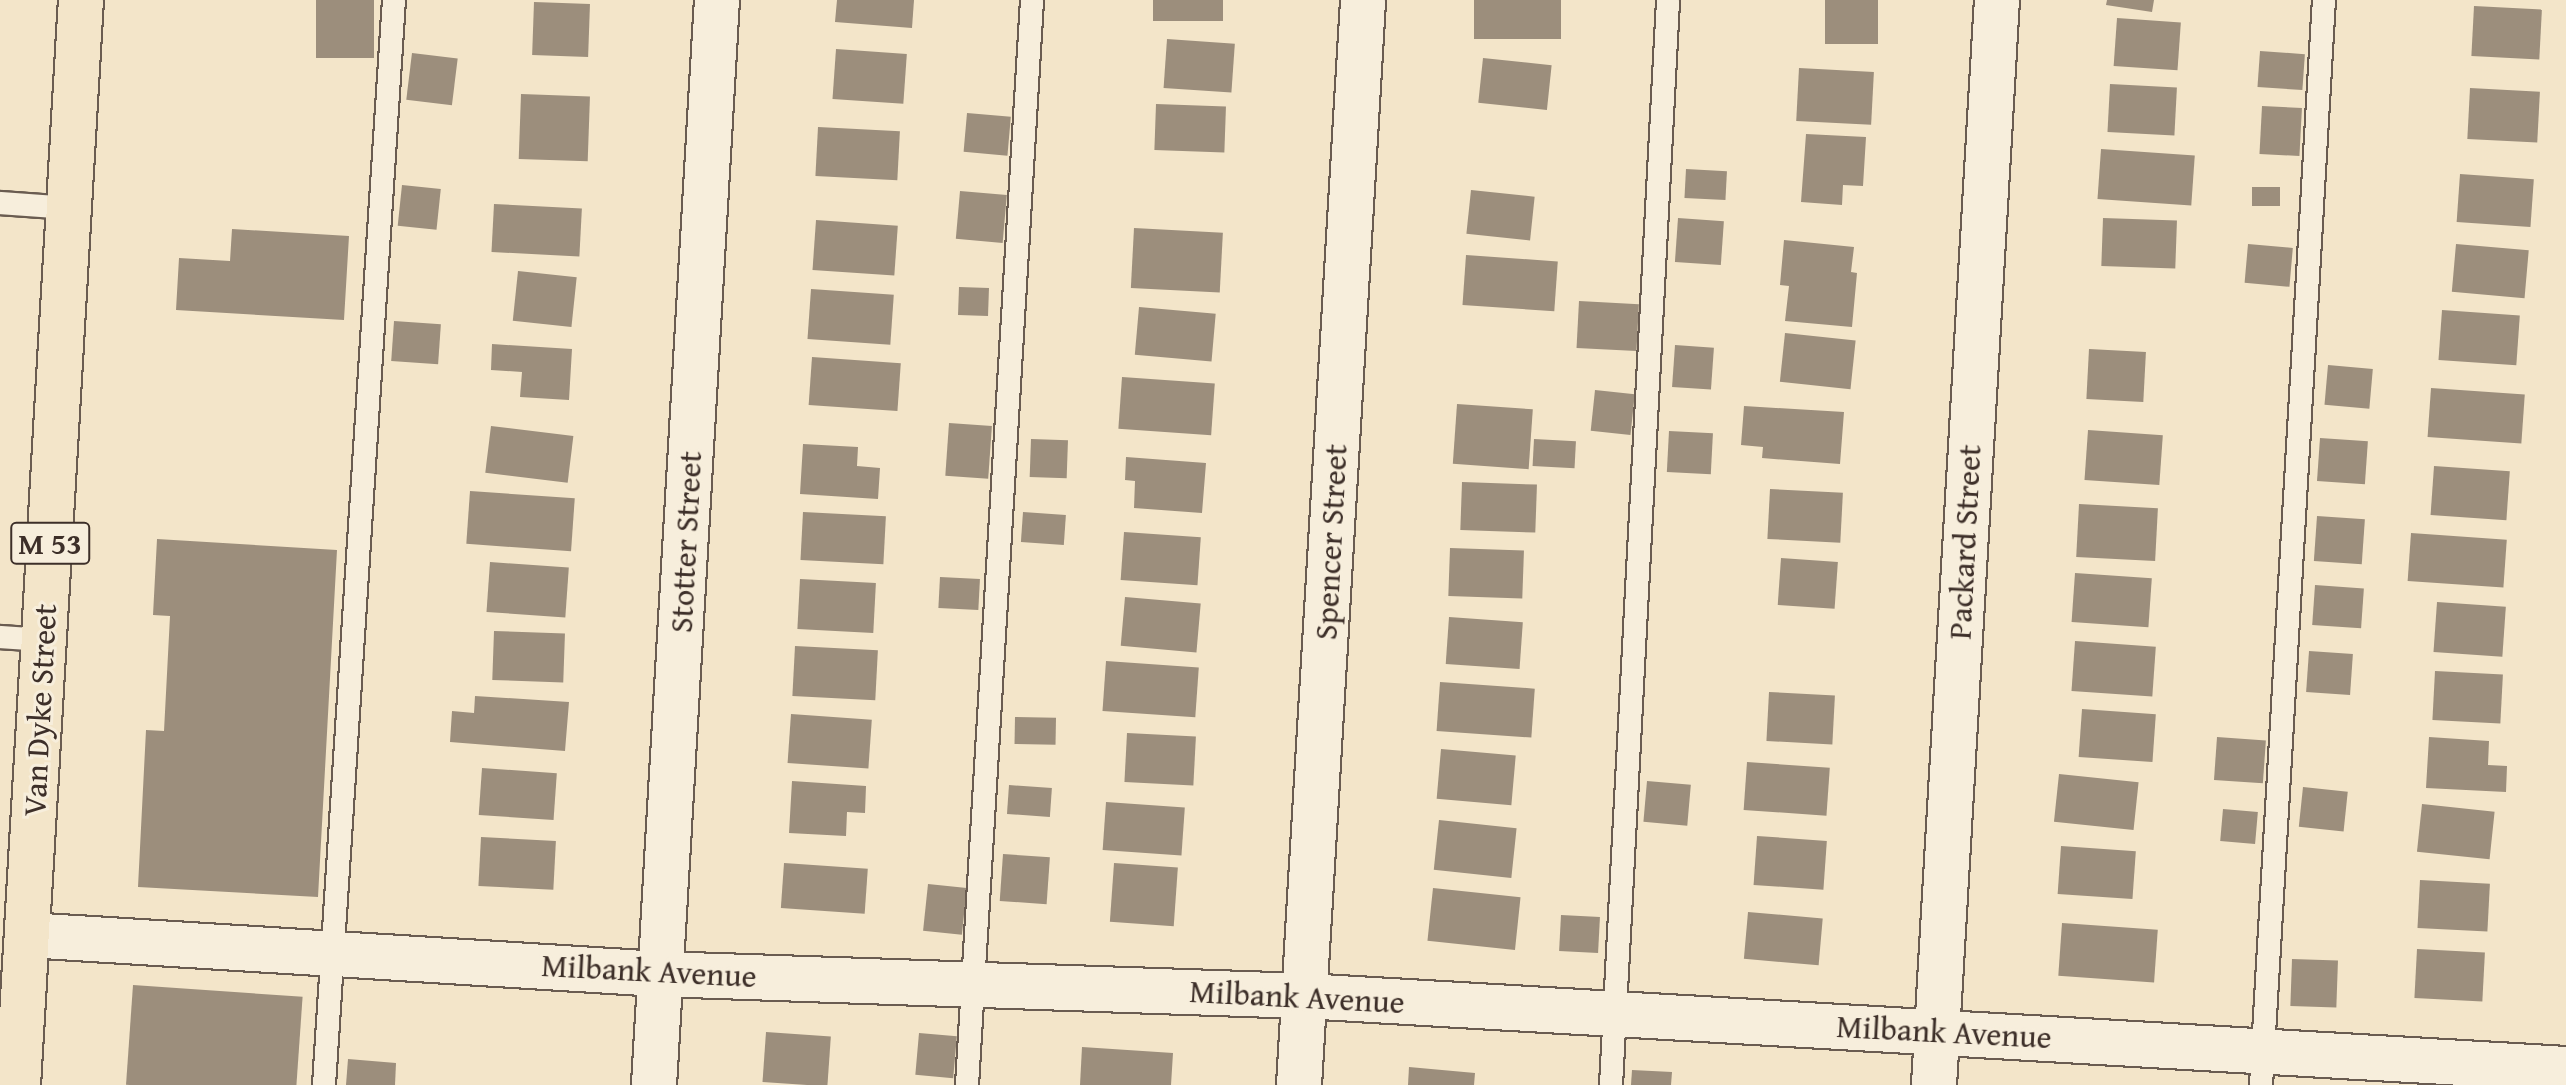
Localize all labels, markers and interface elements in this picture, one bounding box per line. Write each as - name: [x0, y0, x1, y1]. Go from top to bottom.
- street label: Spencer Street: [1307, 443, 1355, 641]
- street label: Packard Street: [1941, 443, 1989, 641]
- street label: Stotter Street: [662, 450, 710, 634]
- road number: M 53: [10, 517, 90, 569]
- street label: Van Dyke Street: [15, 603, 65, 817]
- street label: Milbank Avenue: [540, 946, 758, 996]
- street label: Milbank Avenue: [1188, 972, 1406, 1022]
- street label: Milbank Avenue: [1835, 1007, 2053, 1057]

